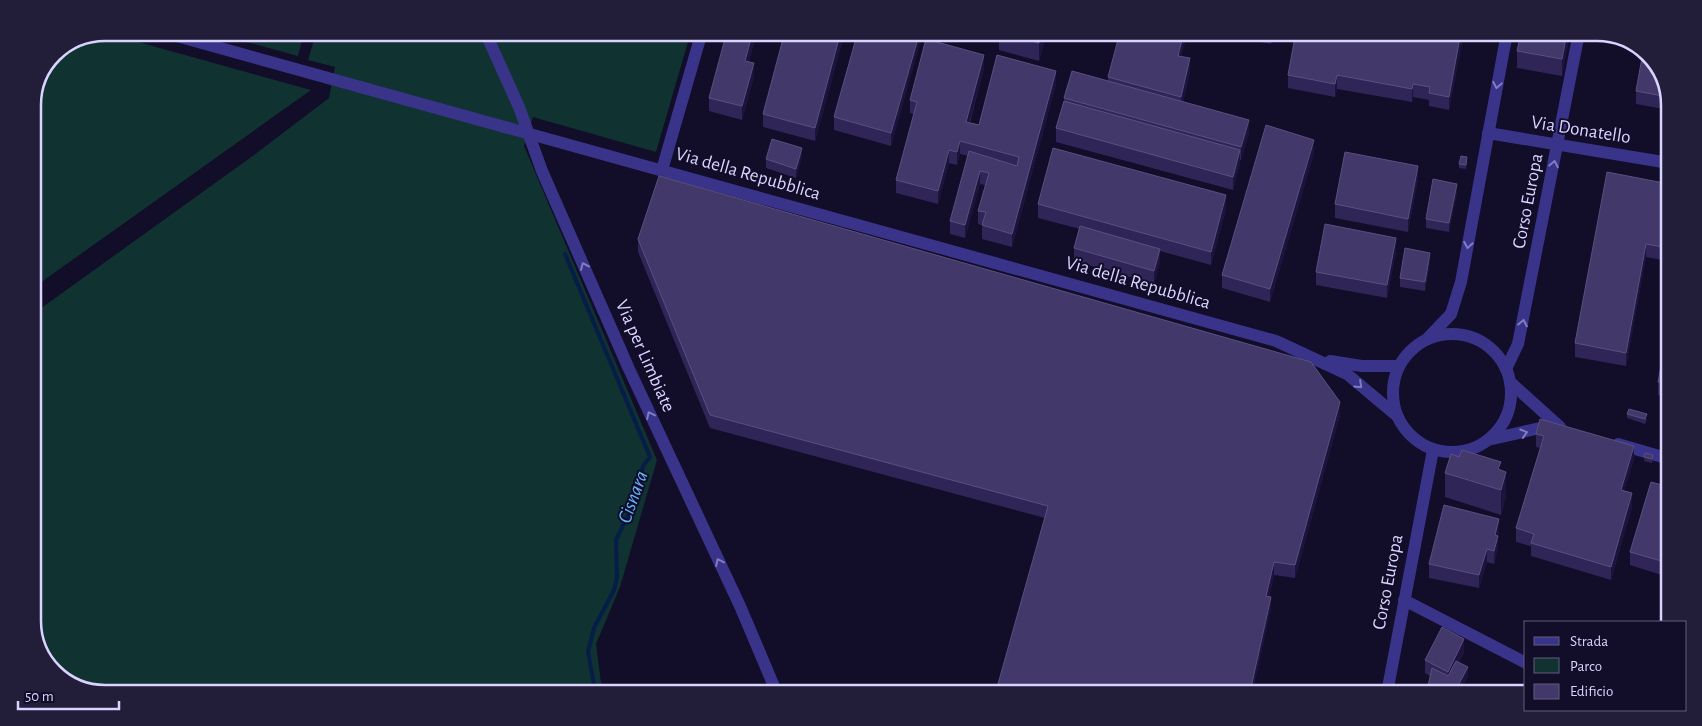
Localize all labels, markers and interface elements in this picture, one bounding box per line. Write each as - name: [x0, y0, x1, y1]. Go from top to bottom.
- one-way arrow: [1492, 81, 1502, 90]
- street label: Via Donatello: [1530, 113, 1632, 147]
- street label: Via della Repubblica: [673, 144, 823, 204]
- street label: Corso Europa: [1509, 152, 1547, 250]
- one-way arrow: [1549, 159, 1559, 168]
- one-way arrow: [1463, 241, 1473, 250]
- street label: Via della Repubblica: [1063, 253, 1213, 313]
- one-way arrow: [579, 262, 590, 271]
- street label: Via per Limbiate: [612, 297, 678, 415]
- one-way arrow: [1517, 319, 1527, 328]
- one-way arrow: [1353, 379, 1362, 388]
- one-way arrow: [646, 411, 657, 420]
- one-way arrow: [1519, 428, 1528, 438]
- water label: Cisnara: [614, 468, 652, 526]
- street label: Corso Europa: [1369, 533, 1407, 631]
- one-way arrow: [715, 558, 726, 567]
- legend: [1524, 621, 1687, 711]
- text: Strada: [1570, 634, 1608, 649]
- text: Parco: [1570, 659, 1602, 674]
- scale bar: [18, 678, 119, 710]
- text: Edificio: [1570, 684, 1613, 699]
- text: 50 m: [25, 689, 54, 704]

